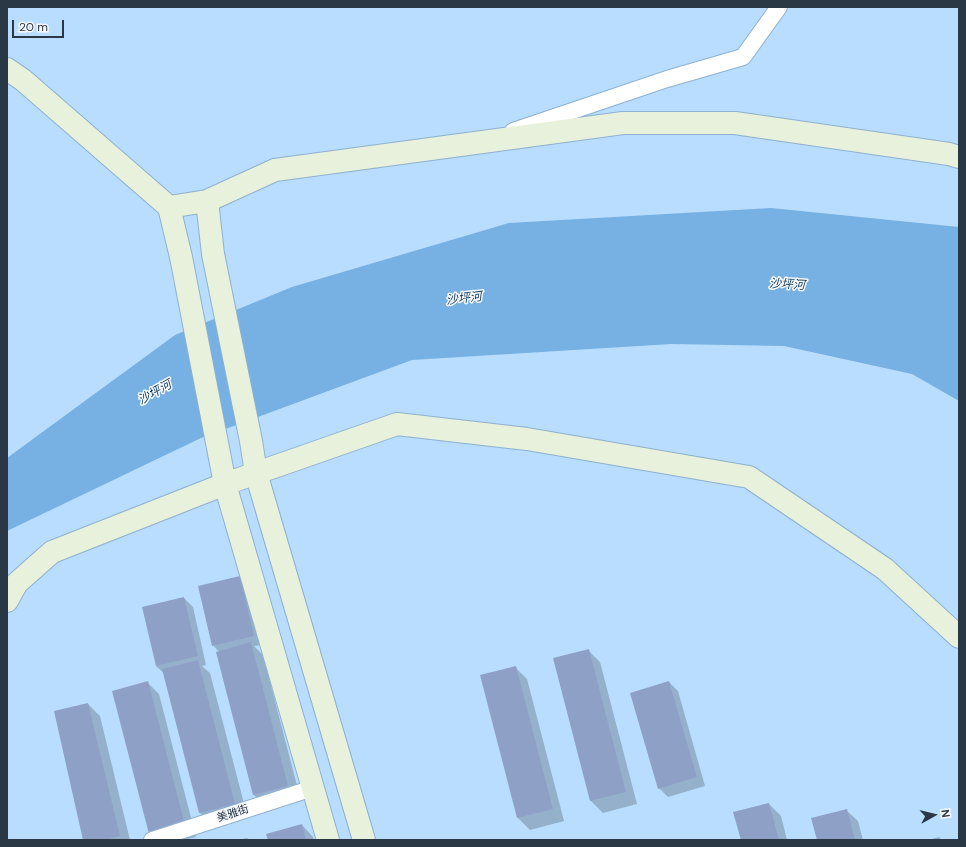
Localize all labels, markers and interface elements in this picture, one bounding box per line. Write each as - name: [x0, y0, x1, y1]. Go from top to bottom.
- scale bar: [14, 12, 66, 38]
- text: 20 m: [19, 19, 48, 35]
- water label: 沙坪河: [769, 277, 805, 293]
- water label: 沙坪河: [445, 290, 483, 308]
- water label: 沙坪河: [136, 378, 174, 408]
- north arrow: [914, 795, 954, 835]
- street label: 美雅街: [215, 803, 251, 825]
- text: N: [938, 808, 953, 818]

